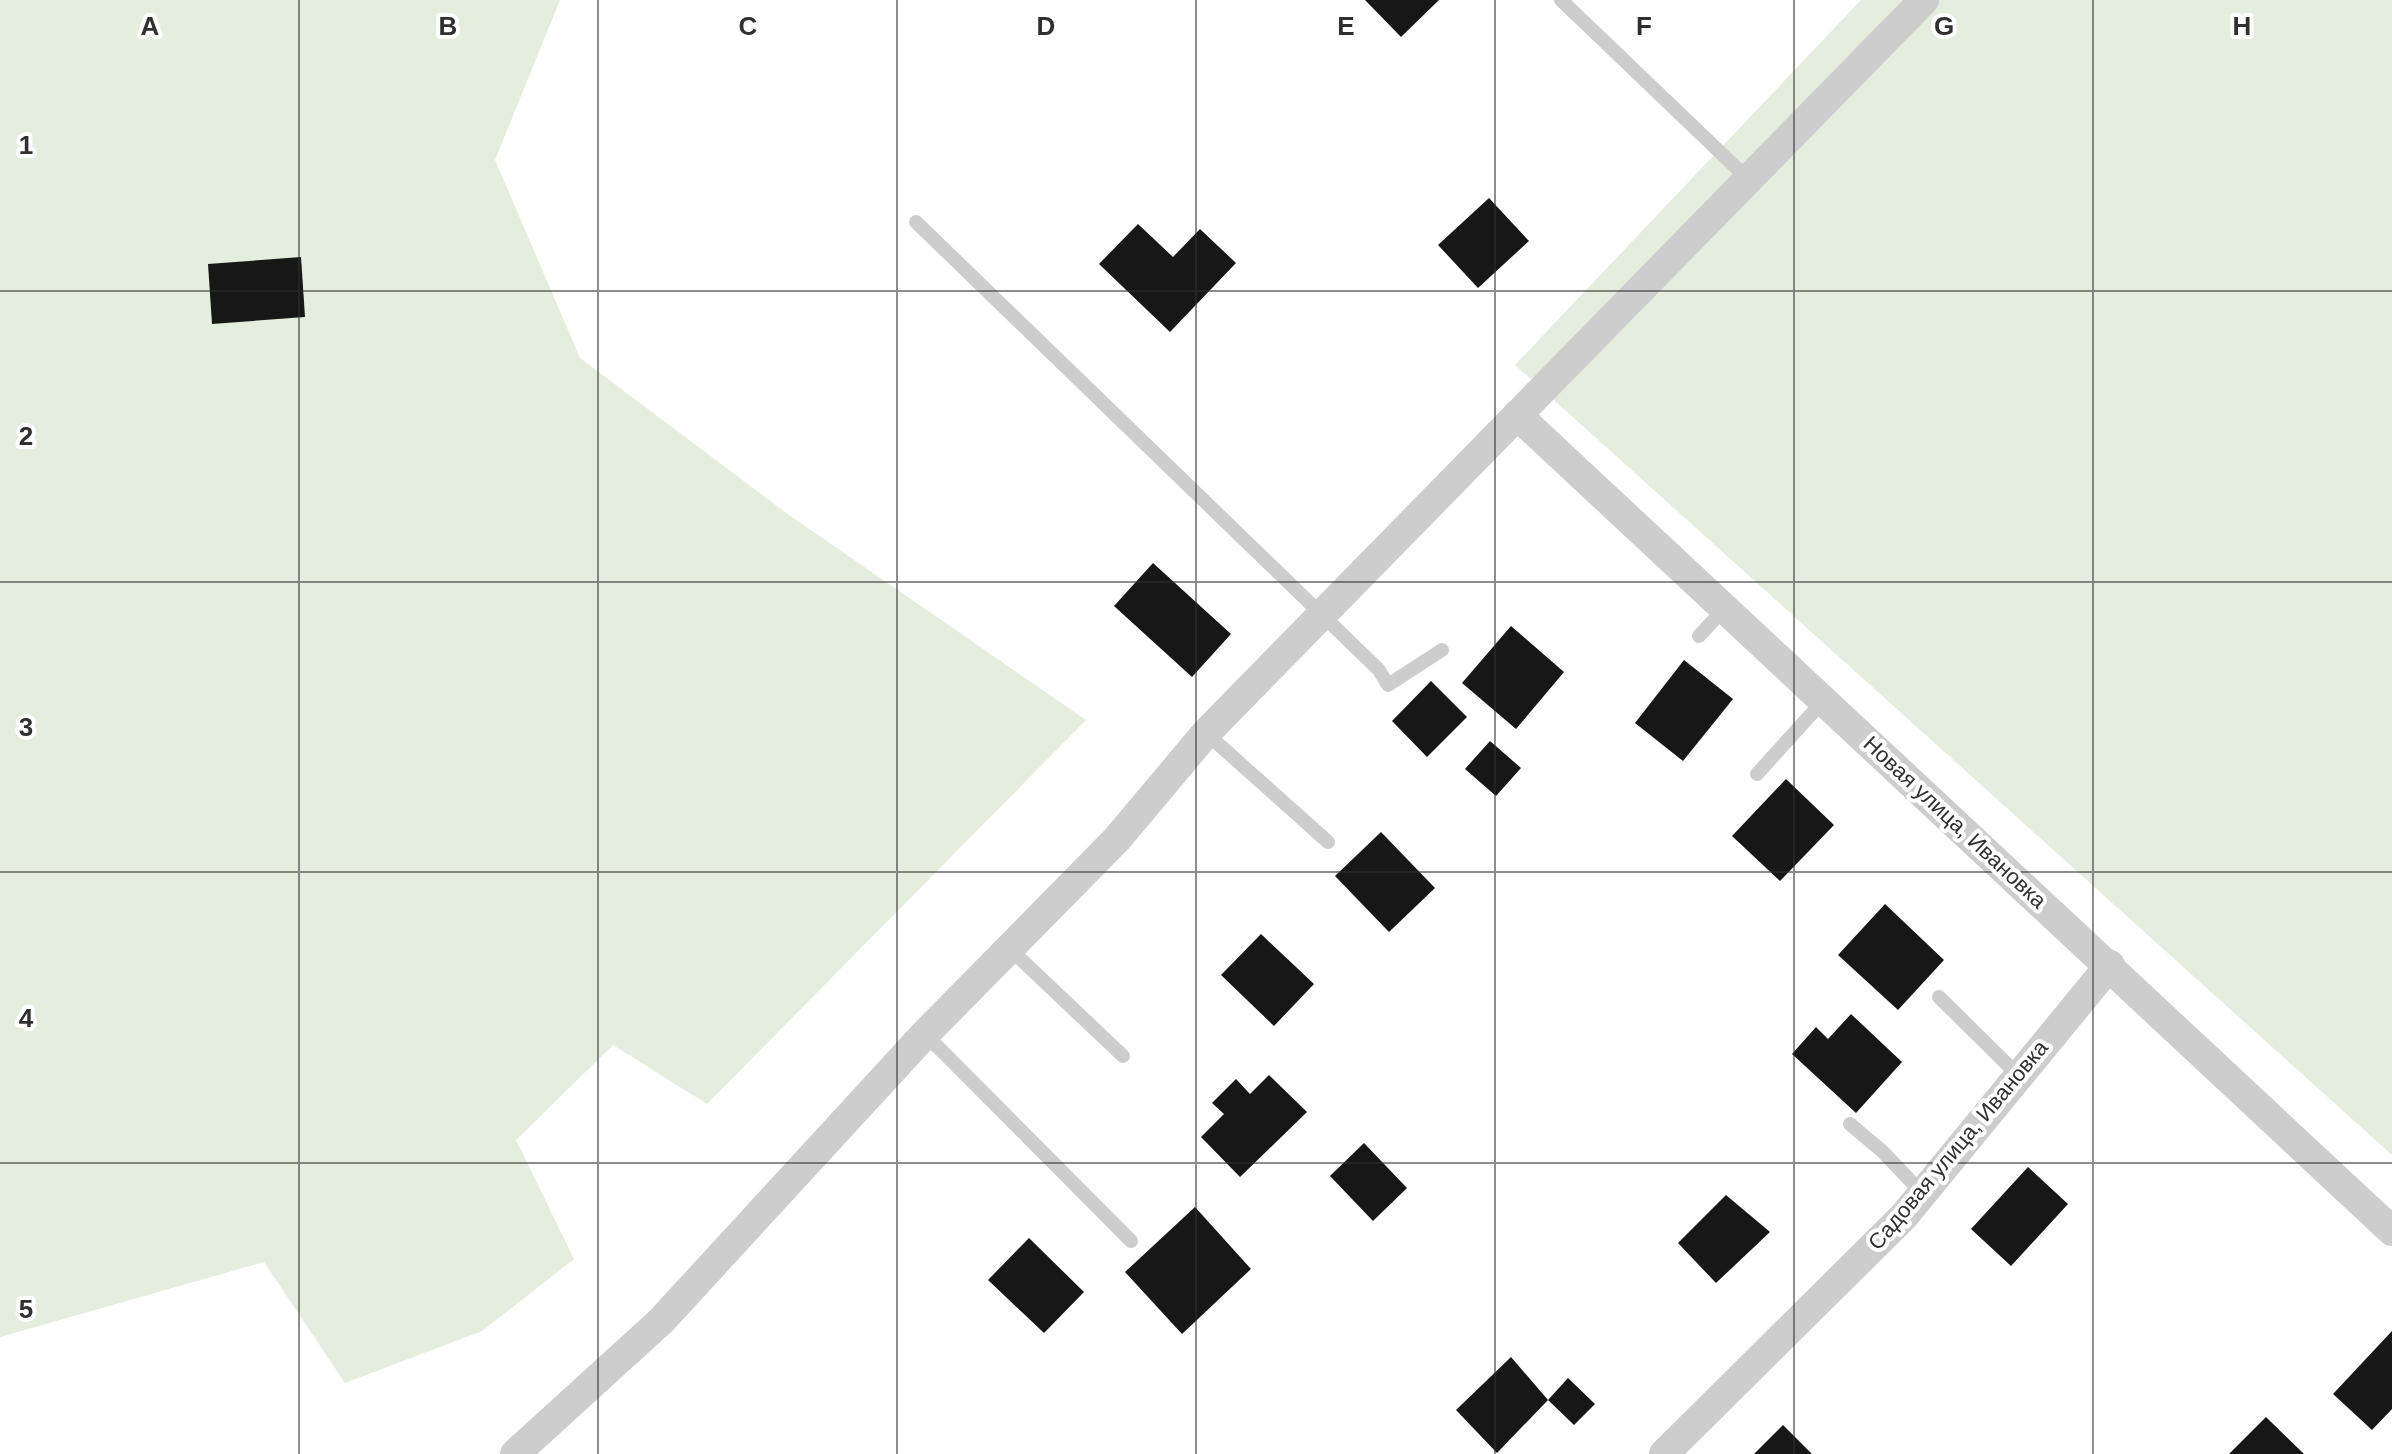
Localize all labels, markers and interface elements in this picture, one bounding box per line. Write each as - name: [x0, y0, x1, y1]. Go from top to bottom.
- text: A: [141, 11, 160, 41]
- text: B: [439, 11, 457, 41]
- text: C: [739, 11, 758, 41]
- text: D: [1037, 11, 1055, 41]
- text: E: [1337, 11, 1355, 41]
- text: F: [1636, 11, 1652, 41]
- text: G: [1934, 11, 1954, 41]
- text: H: [2233, 11, 2251, 41]
- text: 1: [19, 130, 33, 160]
- text: 2: [19, 421, 33, 451]
- text: 3: [19, 712, 33, 742]
- street label: Новая улица, Ивановка: [1859, 731, 2052, 914]
- text: 4: [19, 1003, 34, 1033]
- street label: Садовая улица, Ивановка: [1863, 1035, 2053, 1255]
- text: 5: [19, 1294, 33, 1324]

